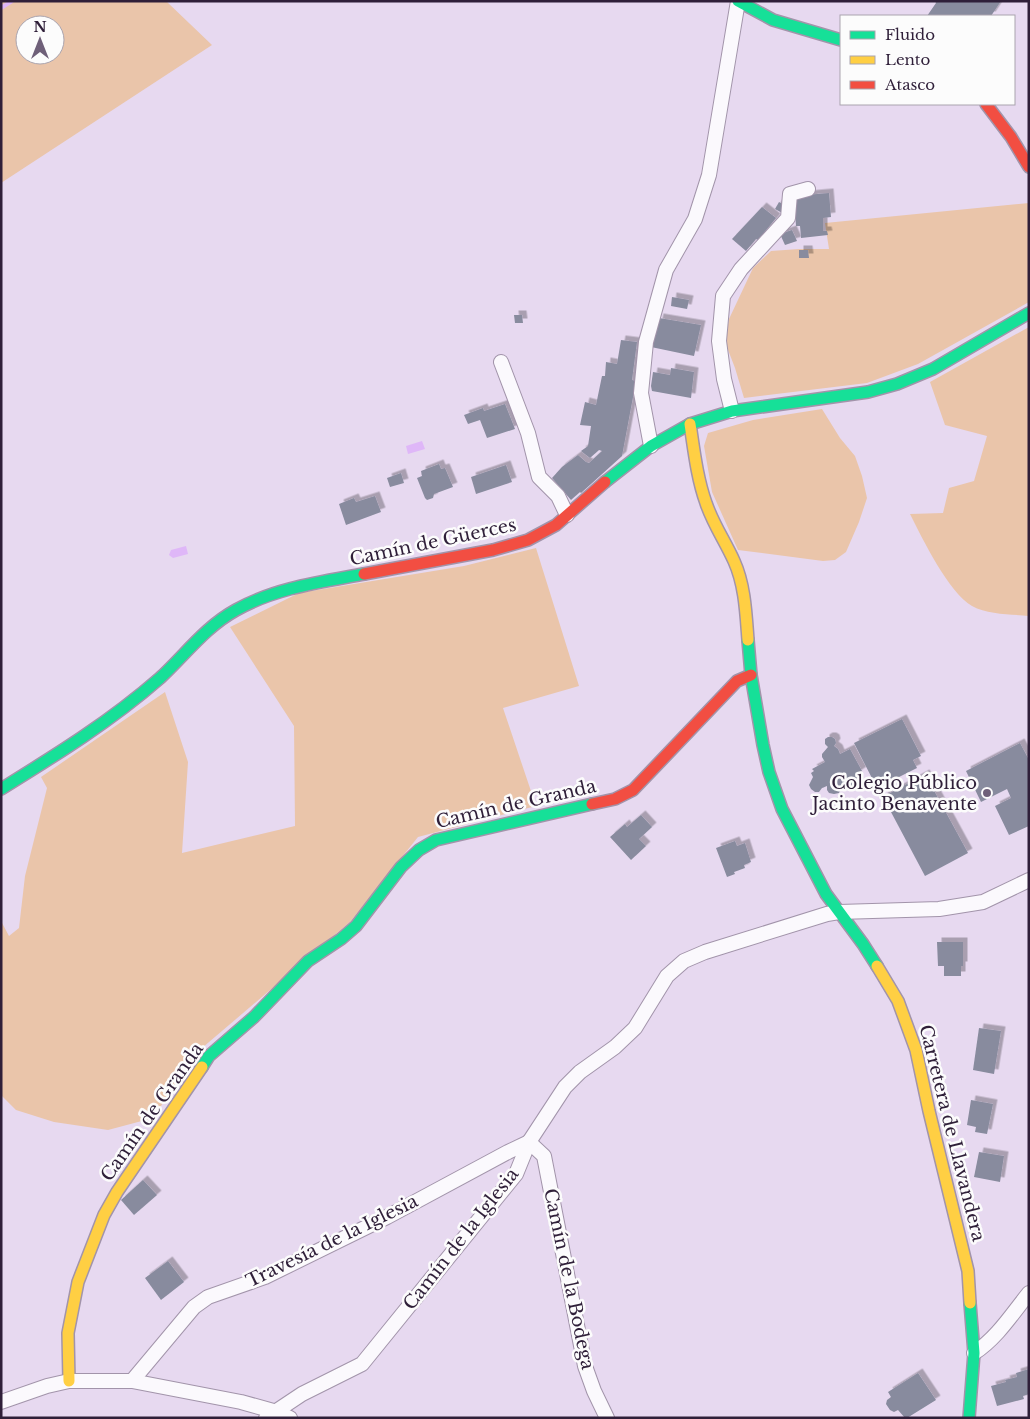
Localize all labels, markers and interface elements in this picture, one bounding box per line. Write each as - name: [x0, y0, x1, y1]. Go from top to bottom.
- north arrow: [15, 15, 65, 65]
- legend: [840, 15, 1015, 105]
- text: N: [33, 18, 47, 36]
- text: Fluido: [885, 25, 935, 44]
- text: Lento: [885, 50, 931, 69]
- text: Atasco: [884, 75, 935, 94]
- street label: Camín de Güerces: [348, 514, 518, 570]
- place label: Colegio Público Jacinto Benavente: [810, 772, 977, 815]
- street label: Camín de Granda: [434, 775, 598, 833]
- marker: Colegio Público Jacinto Benavente: [981, 787, 993, 799]
- street label: Carretera de Llavandera: [914, 1022, 990, 1244]
- street label: Camín de Granda: [96, 1039, 208, 1185]
- street label: Camín de la Iglesia: [399, 1164, 523, 1314]
- street label: Camín de la Bodega: [539, 1186, 599, 1372]
- street label: Travesía de la Iglesia: [243, 1190, 421, 1292]

